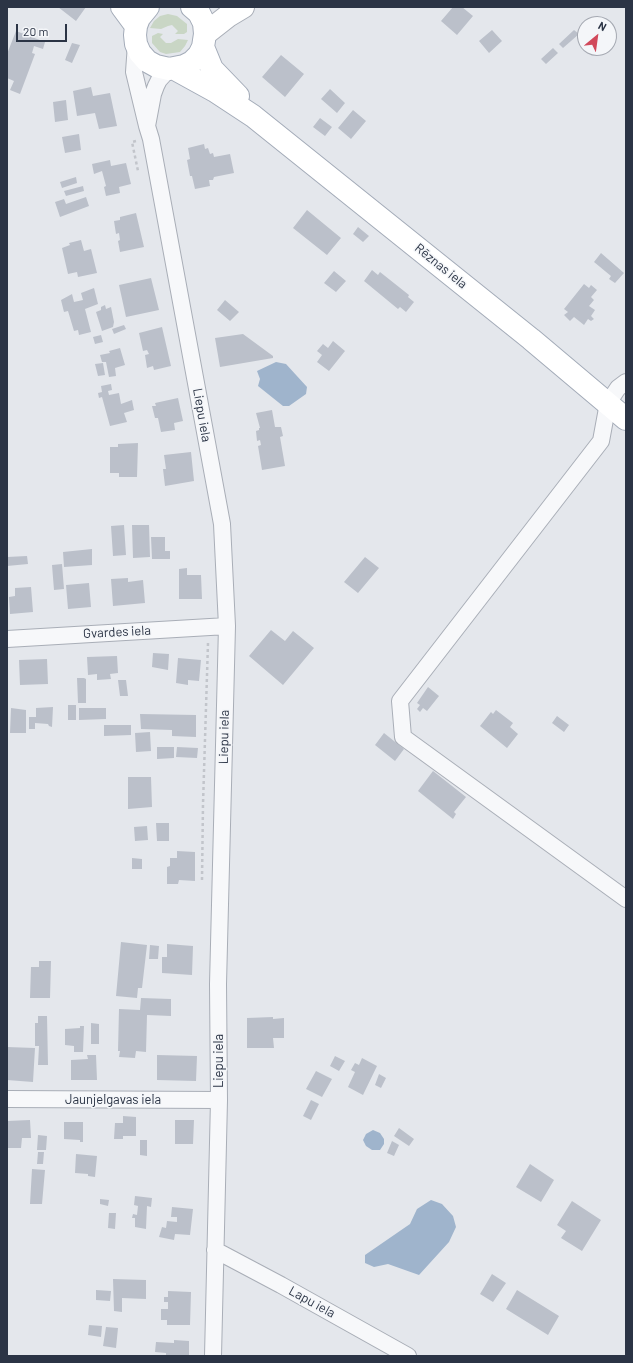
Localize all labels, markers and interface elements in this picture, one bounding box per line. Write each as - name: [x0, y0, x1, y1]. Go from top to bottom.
- scale bar: [18, 16, 69, 42]
- north arrow: [577, 16, 617, 56]
- text: N: [596, 18, 609, 33]
- text: 20 m: [23, 24, 49, 38]
- street label: Rēznas iela: [412, 240, 470, 292]
- street label: Liepu iela: [190, 387, 214, 443]
- street label: Gvardes iela: [83, 622, 151, 642]
- street label: Liepu iela: [216, 710, 232, 764]
- street label: Liepu iela: [211, 1034, 227, 1088]
- street label: Jaunjelgavas iela: [65, 1092, 161, 1108]
- street label: Lapu iela: [286, 1283, 338, 1321]

